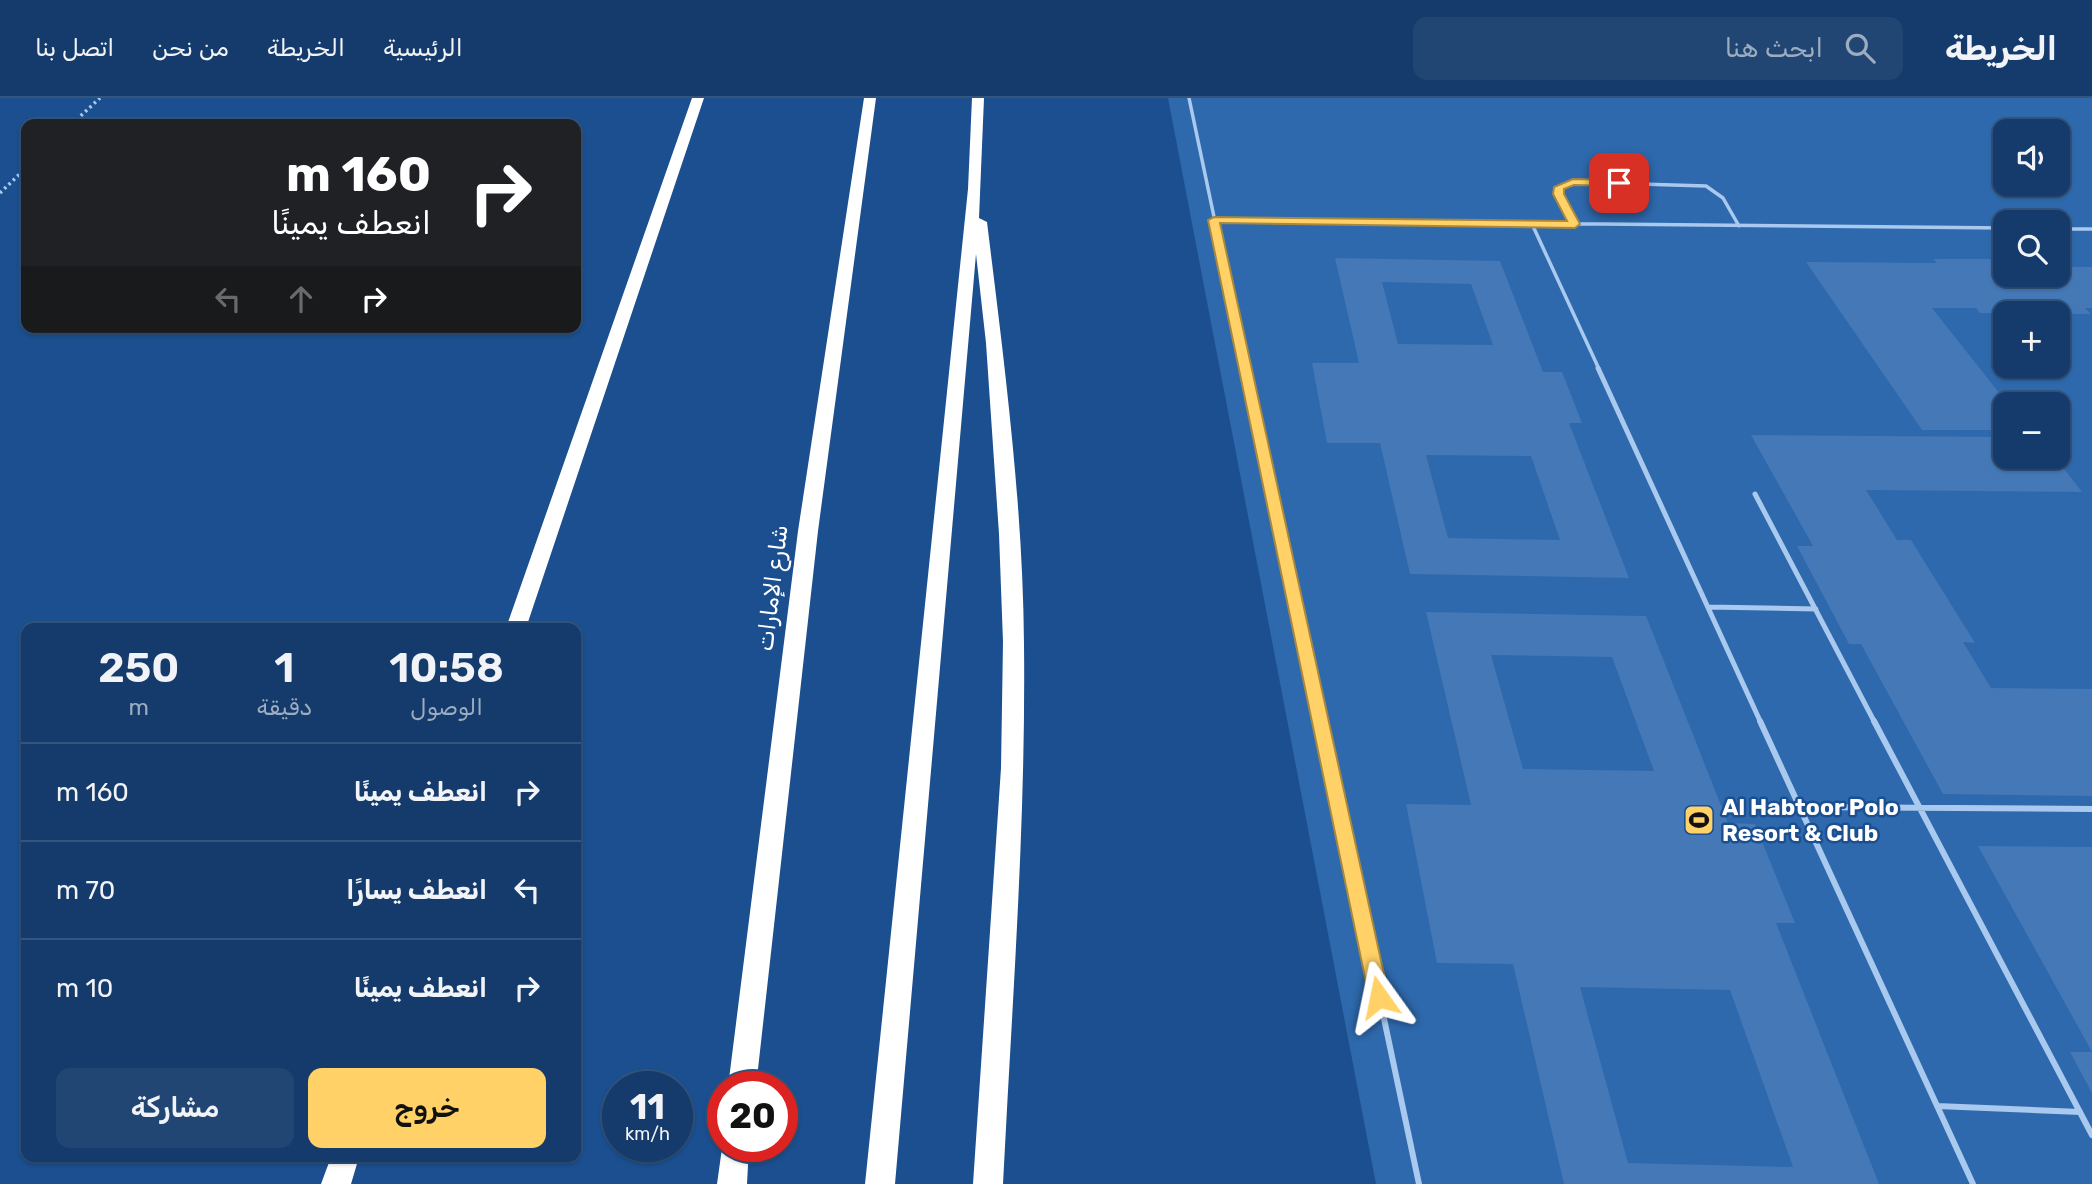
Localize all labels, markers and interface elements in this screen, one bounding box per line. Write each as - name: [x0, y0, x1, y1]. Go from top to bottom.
- search box: [1413, 17, 1903, 80]
- icon: search: [1841, 29, 1879, 67]
- text: الخريطة: [1945, 29, 2057, 68]
- text: ابحث هنا: [1725, 33, 1823, 64]
- text: اتصل بنا: [35, 34, 114, 62]
- text: من نحن: [152, 34, 229, 62]
- text: الخريطة: [267, 34, 345, 62]
- text: الرئيسية: [383, 34, 463, 62]
- map controls: [1993, 119, 2070, 469]
- button: sound: [1993, 119, 2070, 196]
- text: 160 m: [286, 145, 431, 203]
- icon: right: [455, 147, 546, 238]
- pin: [1589, 153, 1649, 213]
- icon: arrive: [1600, 164, 1638, 202]
- text: انعطف يمينًا: [271, 204, 431, 242]
- button: search: [1993, 210, 2070, 287]
- icon: left: [209, 280, 247, 318]
- icon: ahead: [282, 280, 320, 318]
- icon: right: [355, 280, 393, 318]
- button: +: [1993, 301, 2070, 378]
- button: −: [1993, 392, 2070, 469]
- street label: شارع الإمارات: [750, 523, 796, 653]
- text: 250: [98, 643, 179, 693]
- text: 1: [274, 643, 294, 693]
- text: 10:58: [389, 643, 504, 693]
- text: m: [129, 693, 149, 721]
- text: دقيقة: [257, 693, 312, 721]
- text: الوصول: [410, 693, 483, 721]
- icon: right: [508, 773, 546, 811]
- text: 160 m: [56, 777, 129, 808]
- text: انعطف يمينًا: [354, 777, 487, 808]
- place label: Al Habtoor Polo Resort & Club: [1722, 793, 1899, 847]
- sports icon: Al Habtoor Polo Resort & Club: [1682, 803, 1716, 837]
- icon: left: [508, 871, 546, 909]
- text: 70 m: [56, 875, 115, 906]
- text: انعطف يسارًا: [346, 875, 487, 906]
- position arrow: [1342, 960, 1416, 1034]
- icon: right: [508, 969, 546, 1007]
- text: 10 m: [56, 973, 113, 1004]
- text: انعطف يمينًا: [354, 973, 487, 1004]
- button: مشاركة: [56, 1068, 294, 1148]
- button: خروج: [308, 1068, 546, 1148]
- speed limit sign: 20: [707, 1071, 798, 1162]
- text: 11: [630, 1086, 665, 1128]
- text: km/h: [625, 1123, 670, 1145]

